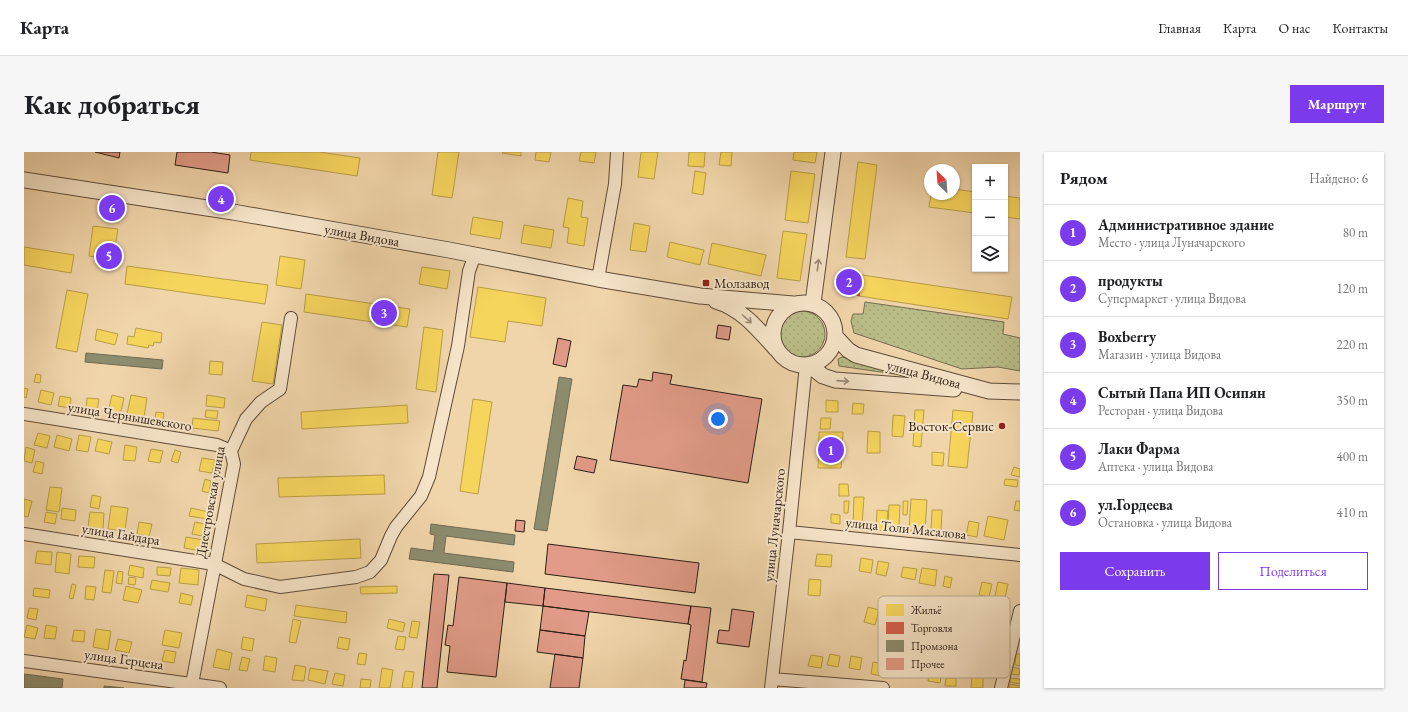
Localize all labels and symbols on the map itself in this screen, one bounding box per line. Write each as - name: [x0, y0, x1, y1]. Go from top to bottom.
- north arrow: [924, 164, 960, 200]
- pin: 4: [208, 184, 234, 214]
- pin: 6: [99, 193, 125, 223]
- street label: улица Видова: [323, 220, 401, 251]
- pin: 5: [96, 241, 122, 271]
- one-way arrow: [814, 259, 822, 272]
- pin: 2: [836, 267, 862, 297]
- place label: Молзавод: [714, 274, 770, 292]
- marker: Молзавод: [701, 278, 711, 288]
- pin: 3: [371, 298, 397, 328]
- one-way arrow: [741, 314, 752, 323]
- street label: улица Видова: [885, 355, 963, 393]
- one-way arrow: [836, 377, 849, 384]
- street label: улица Чернышевского: [67, 397, 193, 435]
- your location: [708, 409, 728, 429]
- place label: Восток-Сервис: [908, 417, 994, 435]
- marker: Восток-Сервис: [997, 421, 1007, 431]
- pin: 1: [818, 435, 844, 465]
- street label: Днестровская улица: [191, 444, 229, 559]
- street label: улица Луначарского: [759, 467, 789, 583]
- street label: улица Толи Масалова: [845, 513, 968, 543]
- street label: улица Гайдара: [81, 519, 162, 549]
- legend: [878, 596, 1010, 678]
- text: Жильё: [910, 603, 942, 617]
- text: Торговля: [911, 621, 952, 635]
- text: Промзона: [911, 639, 958, 653]
- street label: улица Герцена: [83, 645, 165, 674]
- text: Прочее: [911, 657, 945, 671]

